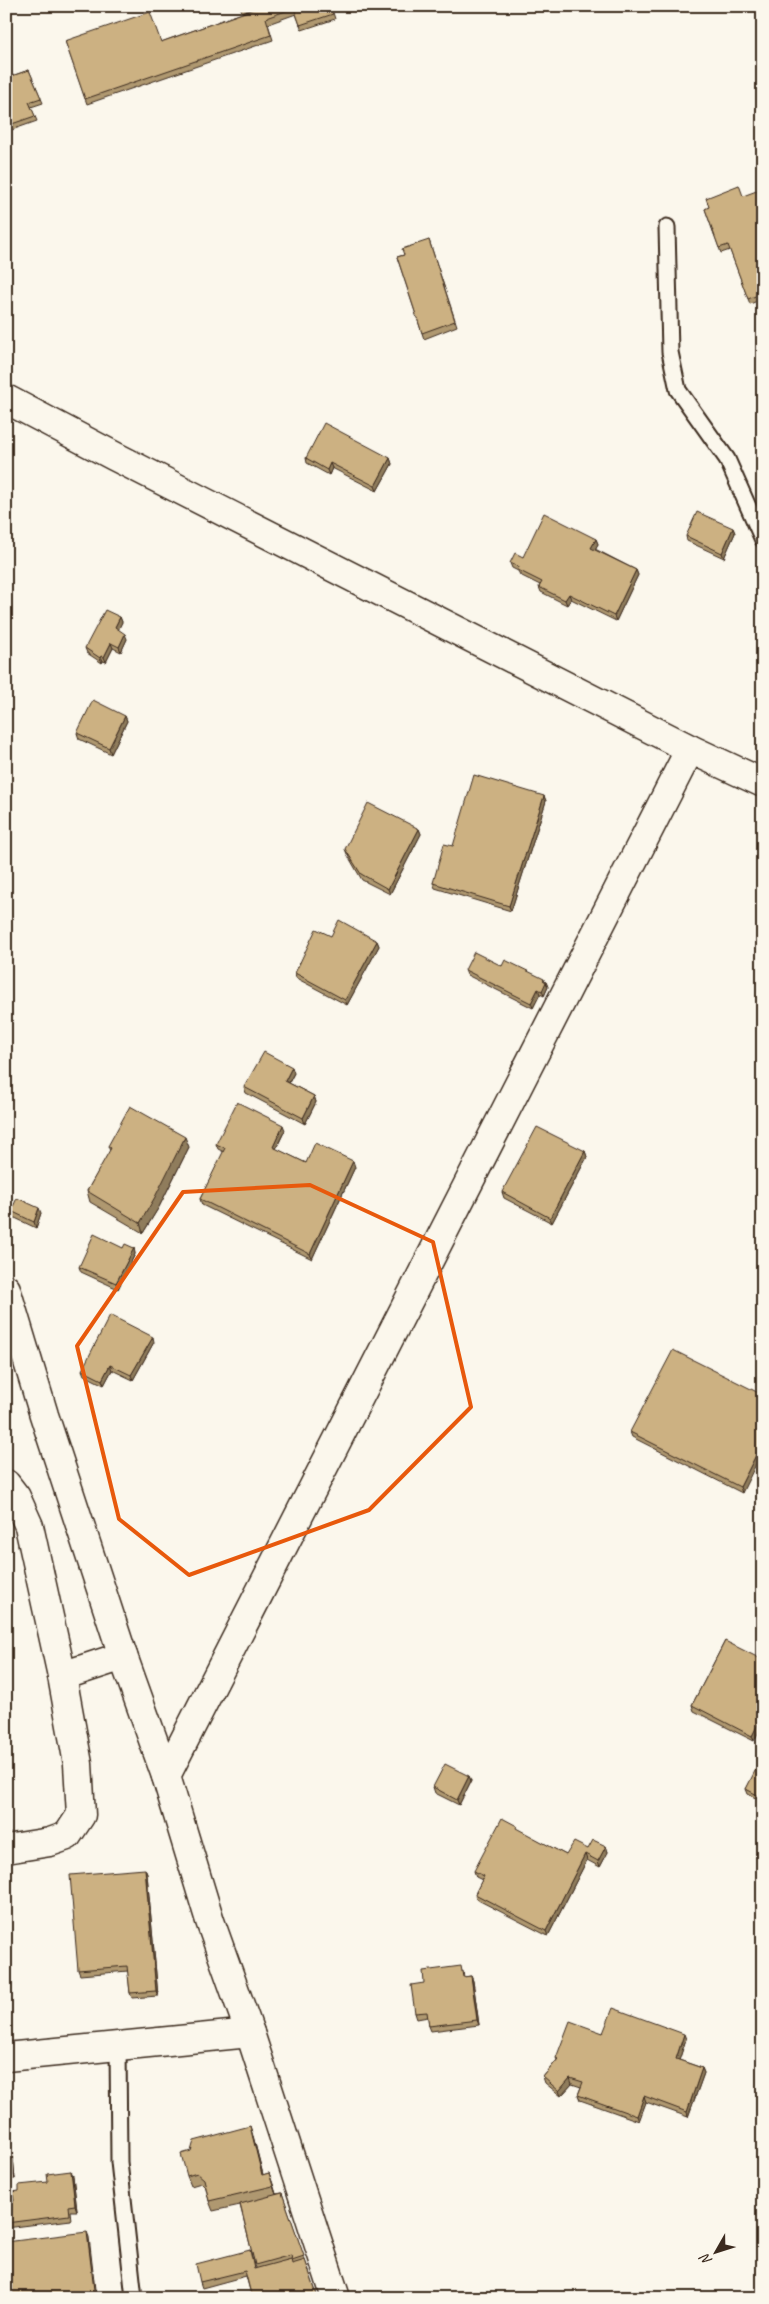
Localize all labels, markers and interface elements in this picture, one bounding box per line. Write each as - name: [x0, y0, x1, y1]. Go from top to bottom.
- north arrow: [692, 2226, 742, 2276]
- text: N: [695, 2249, 716, 2269]

